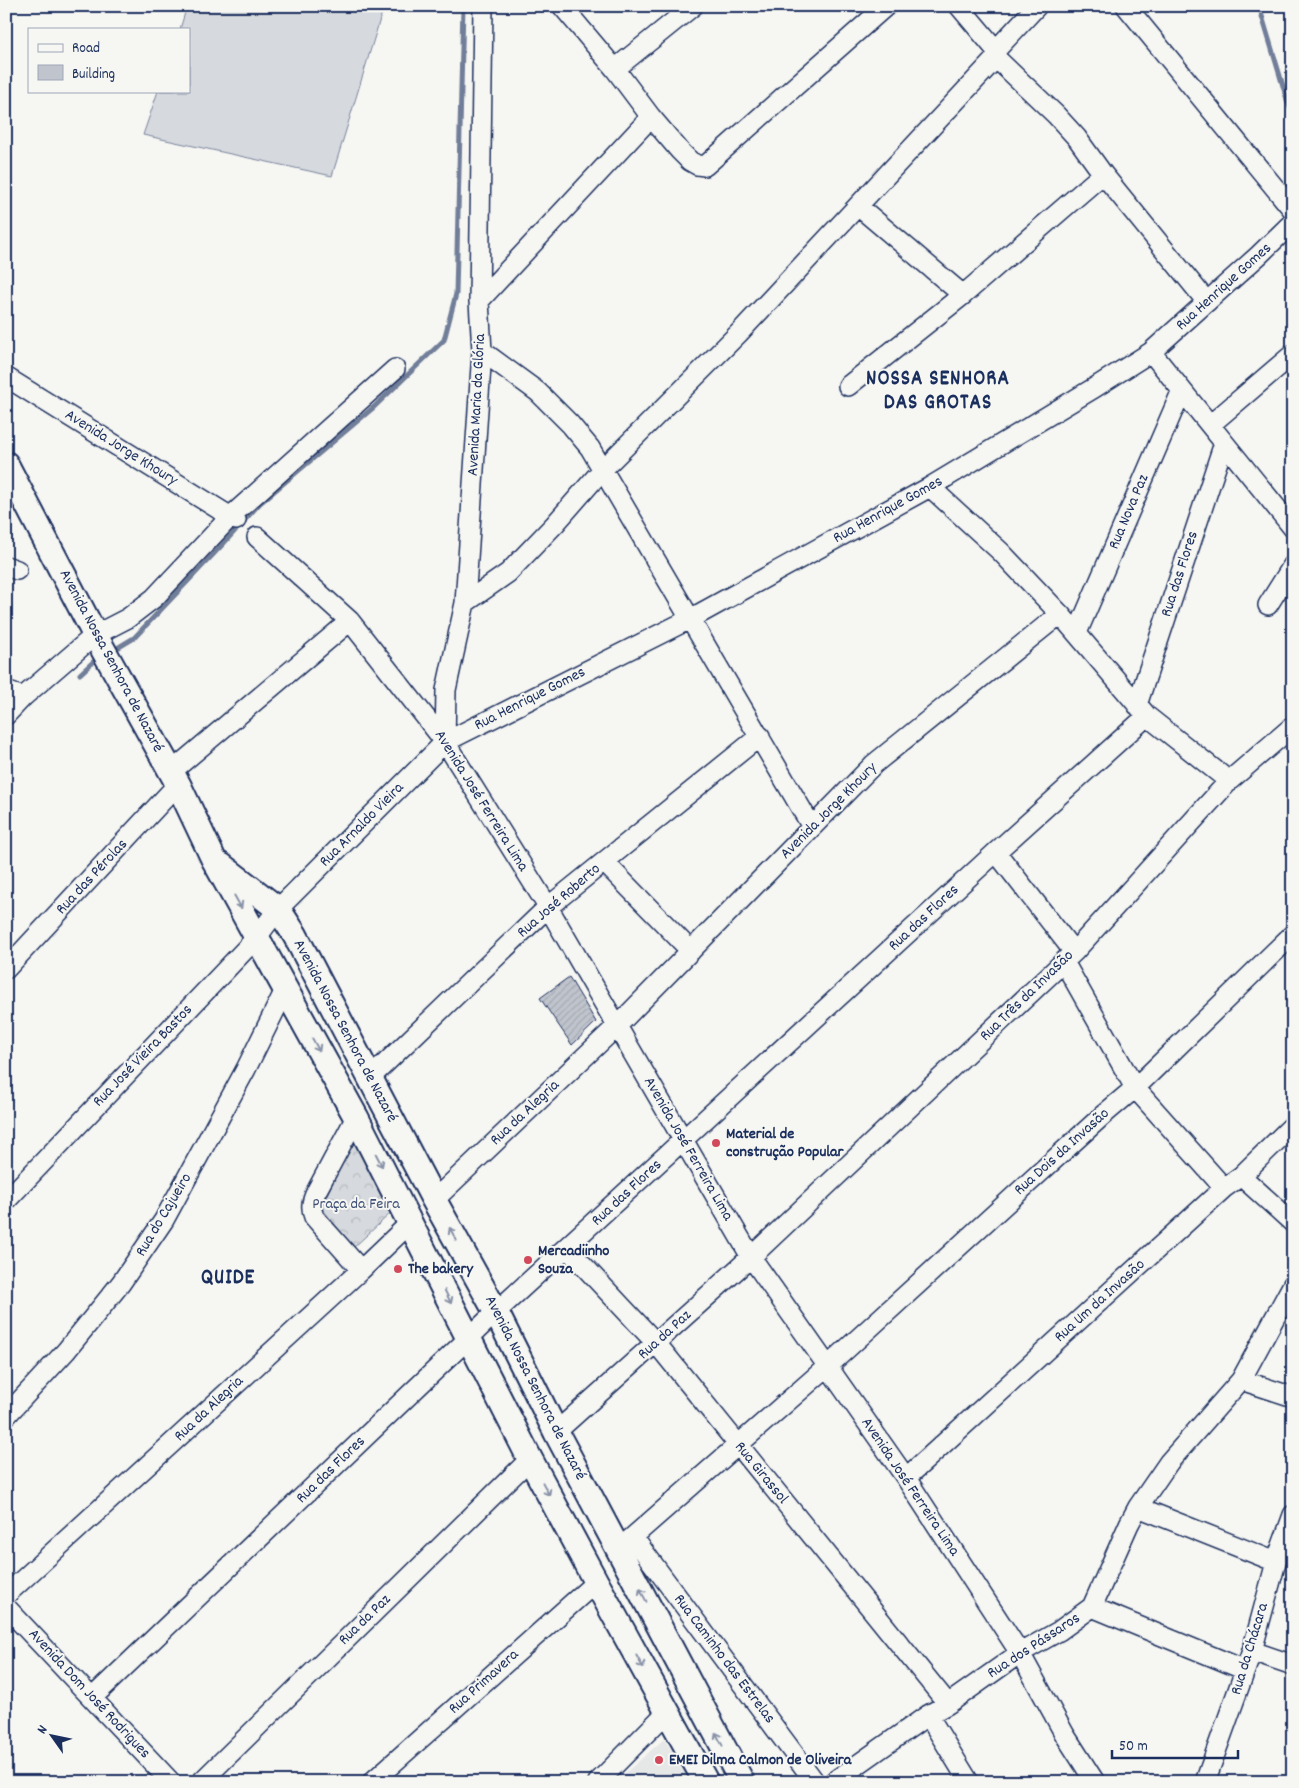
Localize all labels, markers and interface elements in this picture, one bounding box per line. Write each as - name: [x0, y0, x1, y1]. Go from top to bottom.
- legend: [28, 28, 190, 92]
- text: Road: [72, 38, 100, 60]
- text: Building: [72, 64, 115, 86]
- street label: Rua Henrique Gomes: [1171, 237, 1277, 336]
- street label: Avenida Maria da Glória: [462, 333, 492, 477]
- district label: NOSSA SENHORA DAS GROTAS: [866, 365, 1010, 419]
- street label: Avenida Jorge Khoury: [60, 404, 182, 492]
- street label: Rua Henrique Gomes: [829, 470, 947, 550]
- street label: Rua Nova Paz: [1103, 471, 1155, 553]
- street label: Rua das Flores: [1155, 528, 1205, 620]
- street label: Avenida Nossa Senhora de Nazaré: [53, 565, 169, 757]
- street label: Rua Henrique Gomes: [470, 661, 590, 737]
- street label: Avenida José Ferreira Lima: [428, 726, 534, 877]
- street label: Avenida Jorge Khoury: [775, 757, 883, 865]
- street label: Rua Arnaldo Vieira: [314, 777, 410, 873]
- street label: Rua das Pérolas: [51, 834, 134, 920]
- street label: Rua José Roberto: [512, 858, 606, 944]
- street label: Rua das Flores: [884, 879, 965, 957]
- one-way arrow: [233, 895, 243, 910]
- street label: Avenida Nossa Senhora de Nazaré: [287, 935, 403, 1127]
- street label: Rua Três da InvaSão: [975, 945, 1079, 1047]
- street label: Rua José Vieira Bastos: [88, 999, 198, 1113]
- one-way arrow: [311, 1037, 321, 1052]
- street label: Avenida José Ferreira Lima: [637, 1073, 739, 1226]
- street label: Rua da Alegria: [485, 1074, 565, 1151]
- street label: Rua Dois da Invasão: [1009, 1103, 1115, 1201]
- place label: Material de construção Popular: [726, 1123, 845, 1164]
- marker: Material de construção Popular: [710, 1137, 722, 1149]
- one-way arrow: [375, 1152, 384, 1167]
- street label: Rua das Flores: [587, 1154, 668, 1232]
- street label: Rua do Cajueiro: [130, 1169, 198, 1261]
- park label: Praça da Feira: [312, 1193, 400, 1216]
- one-way arrow: [448, 1227, 458, 1242]
- place label: Mercadiinho Souza: [538, 1240, 610, 1281]
- marker: Mercadiinho Souza: [522, 1254, 534, 1266]
- street label: Rua Um da Invasão: [1049, 1254, 1151, 1348]
- place label: The bakery: [408, 1258, 474, 1281]
- marker: The bakery: [392, 1263, 404, 1275]
- district label: QUIDE: [201, 1264, 255, 1294]
- one-way arrow: [444, 1289, 453, 1304]
- street label: Avenida Nossa Senhora de Nazaré: [478, 1292, 592, 1484]
- street label: Rua da Paz: [633, 1305, 697, 1365]
- street label: Rua da Alegria: [169, 1370, 249, 1447]
- street label: Avenida José Ferreira Lima: [855, 1413, 965, 1561]
- street label: Rua das Flores: [291, 1431, 371, 1509]
- street label: Rua Girassol: [729, 1437, 794, 1509]
- one-way arrow: [541, 1481, 551, 1496]
- one-way arrow: [638, 1588, 647, 1603]
- street label: Rua da Paz: [333, 1589, 397, 1651]
- street label: Rua Caminho das Estrelas: [668, 1589, 781, 1729]
- street label: Rua da Chácara: [1225, 1600, 1275, 1698]
- street label: Rua dos Pássaros: [983, 1607, 1085, 1685]
- street label: Avenida Dom José Rodrigues: [22, 1624, 156, 1764]
- street label: Rua Primavera: [444, 1644, 525, 1720]
- one-way arrow: [636, 1654, 645, 1669]
- north arrow: [28, 1710, 78, 1760]
- text: N: [33, 1722, 53, 1738]
- scale bar: [1112, 1728, 1238, 1760]
- one-way arrow: [714, 1731, 724, 1746]
- text: 50 m: [1119, 1736, 1148, 1758]
- place label: EMEI Dilma Calmon de Oliveira: [669, 1749, 853, 1772]
- marker: EMEI Dilma Calmon de Oliveira: [653, 1754, 665, 1766]

